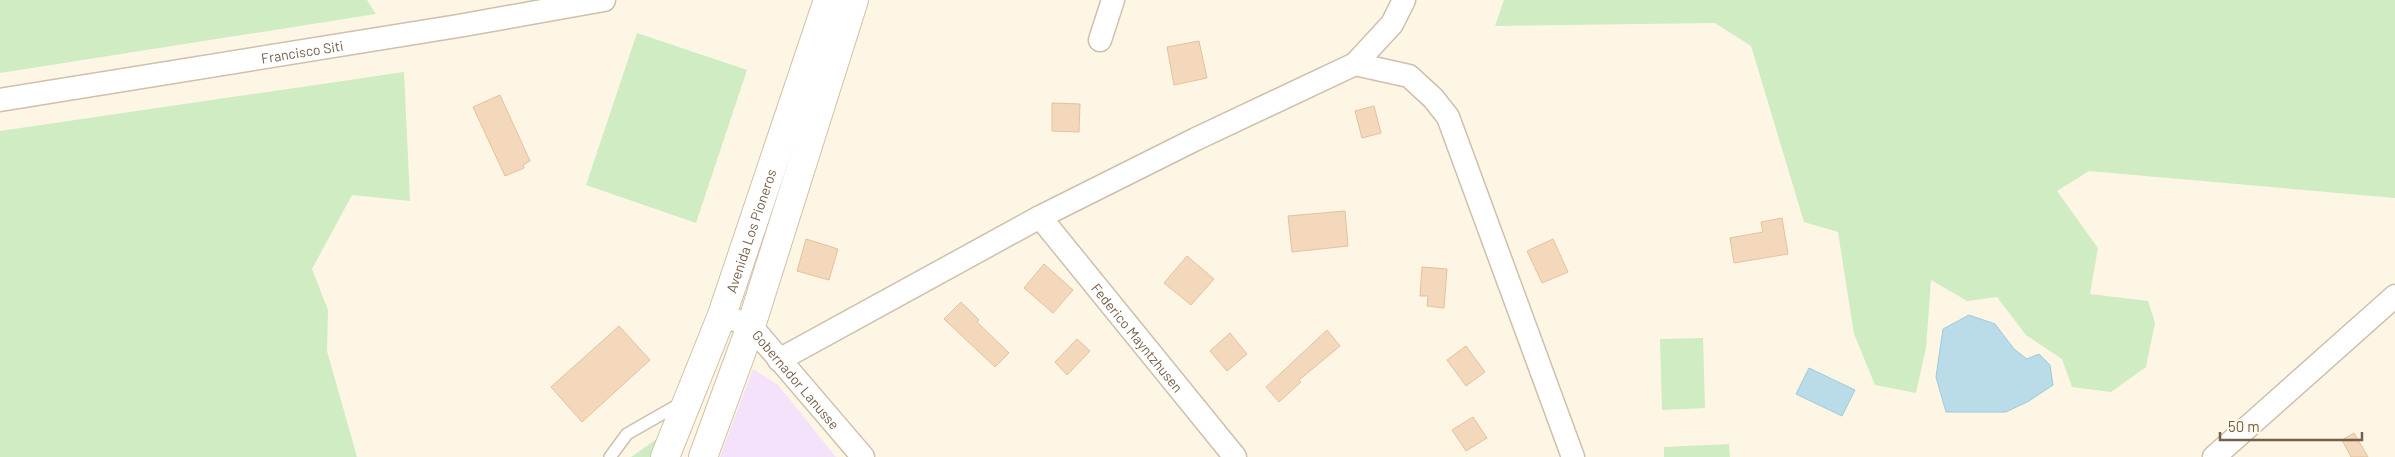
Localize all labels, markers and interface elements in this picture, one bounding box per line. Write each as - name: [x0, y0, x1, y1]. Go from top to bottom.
- street label: Francisco Siti: [260, 36, 345, 66]
- street label: Avenida Los Pioneros: [722, 166, 779, 295]
- street label: Federico Mayntzhusen: [1088, 279, 1187, 395]
- street label: Gobernador Lanusse: [749, 326, 844, 432]
- scale bar: [2220, 410, 2362, 442]
- text: 50 m: [2228, 417, 2260, 435]

